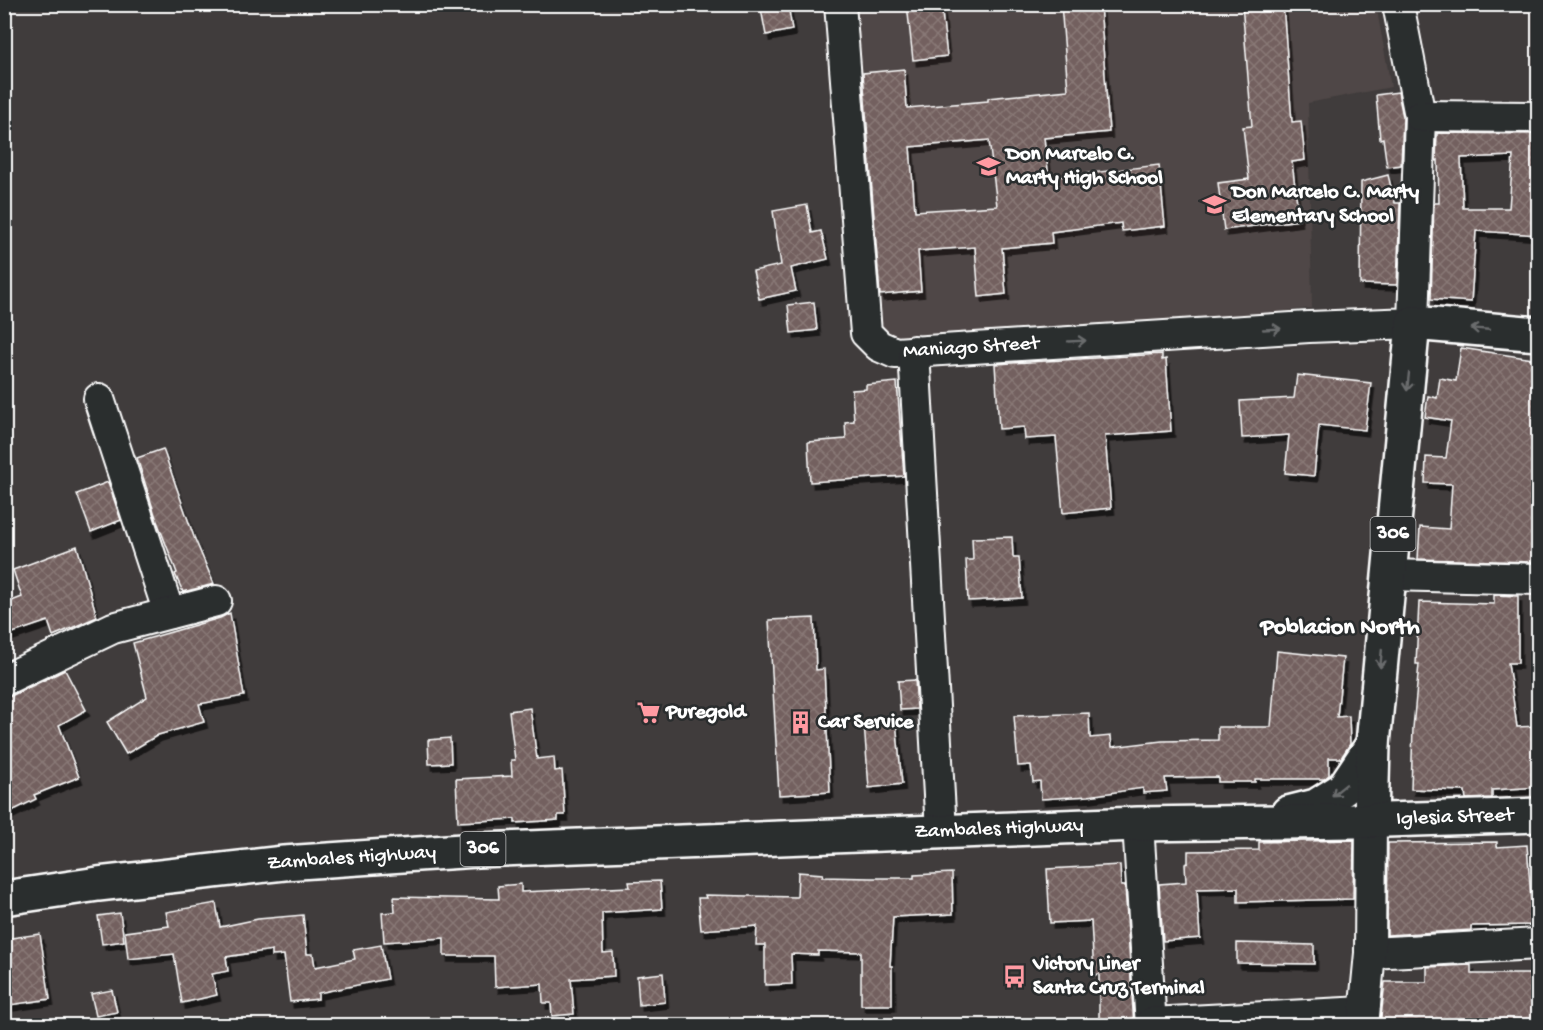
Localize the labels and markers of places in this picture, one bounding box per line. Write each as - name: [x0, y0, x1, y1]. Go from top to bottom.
- place label: Don Marcelo C. Marty High School: [1004, 143, 1163, 192]
- school or university icon: Don Marcelo C. Marty High School: [975, 154, 1001, 180]
- place label: Don Marcelo C. Marty Elementary School: [1230, 181, 1420, 230]
- school or university icon: Don Marcelo C. Marty Elementary School: [1201, 192, 1227, 218]
- supermarket icon: Puregold: [635, 700, 661, 726]
- place label: Puregold: [665, 701, 748, 726]
- building icon: Car Service: [787, 710, 813, 736]
- place label: Car Service: [817, 711, 914, 736]
- place label: Victory Liner Santa Cruz Terminal: [1032, 953, 1205, 1002]
- bus stop icon: Victory Liner Santa Cruz Terminal: [1002, 964, 1028, 990]

